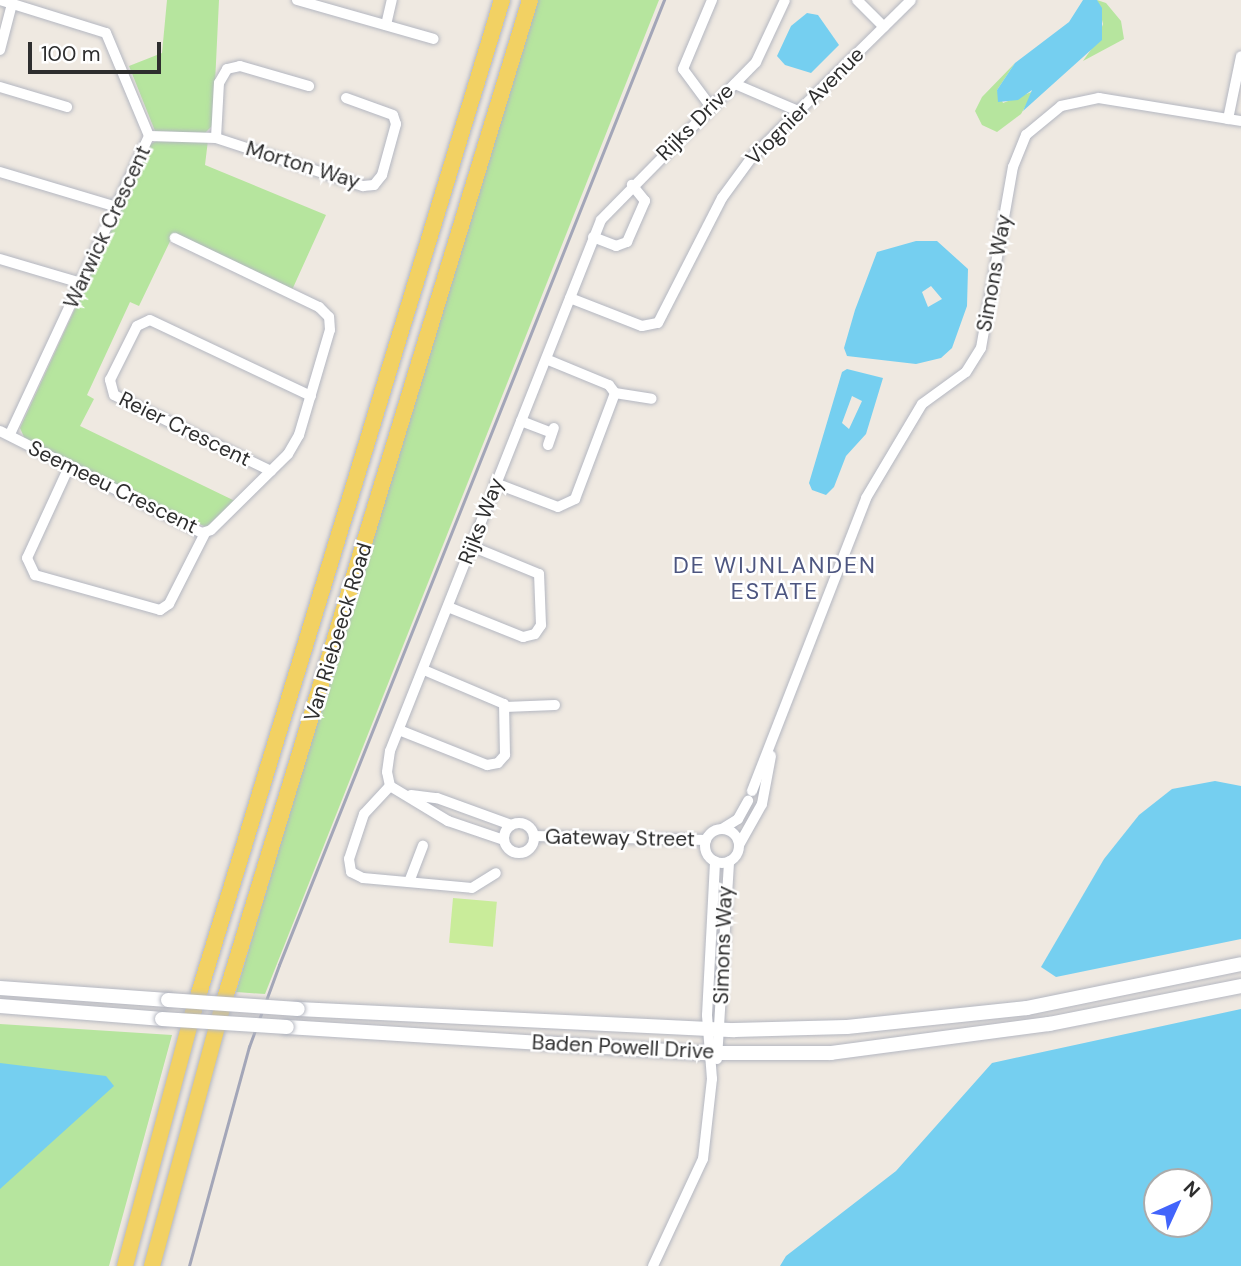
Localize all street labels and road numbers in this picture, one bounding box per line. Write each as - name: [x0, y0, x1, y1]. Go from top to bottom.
- street label: Viognier Avenue: [741, 42, 869, 170]
- street label: Rijks Drive: [651, 78, 739, 166]
- street label: Morton Way: [243, 136, 363, 194]
- street label: Warwick Crescent: [58, 142, 156, 312]
- street label: Simons Way: [971, 212, 1017, 334]
- street label: Reier Crescent: [115, 386, 255, 472]
- street label: Seemeeu Crescent: [24, 435, 202, 539]
- street label: Rijks Way: [453, 474, 509, 568]
- street label: Van Riebeeck Road: [299, 540, 377, 724]
- street label: Gateway Street: [545, 824, 695, 852]
- street label: Simons Way: [708, 885, 738, 1005]
- street label: Baden Powell Drive: [531, 1030, 715, 1064]

